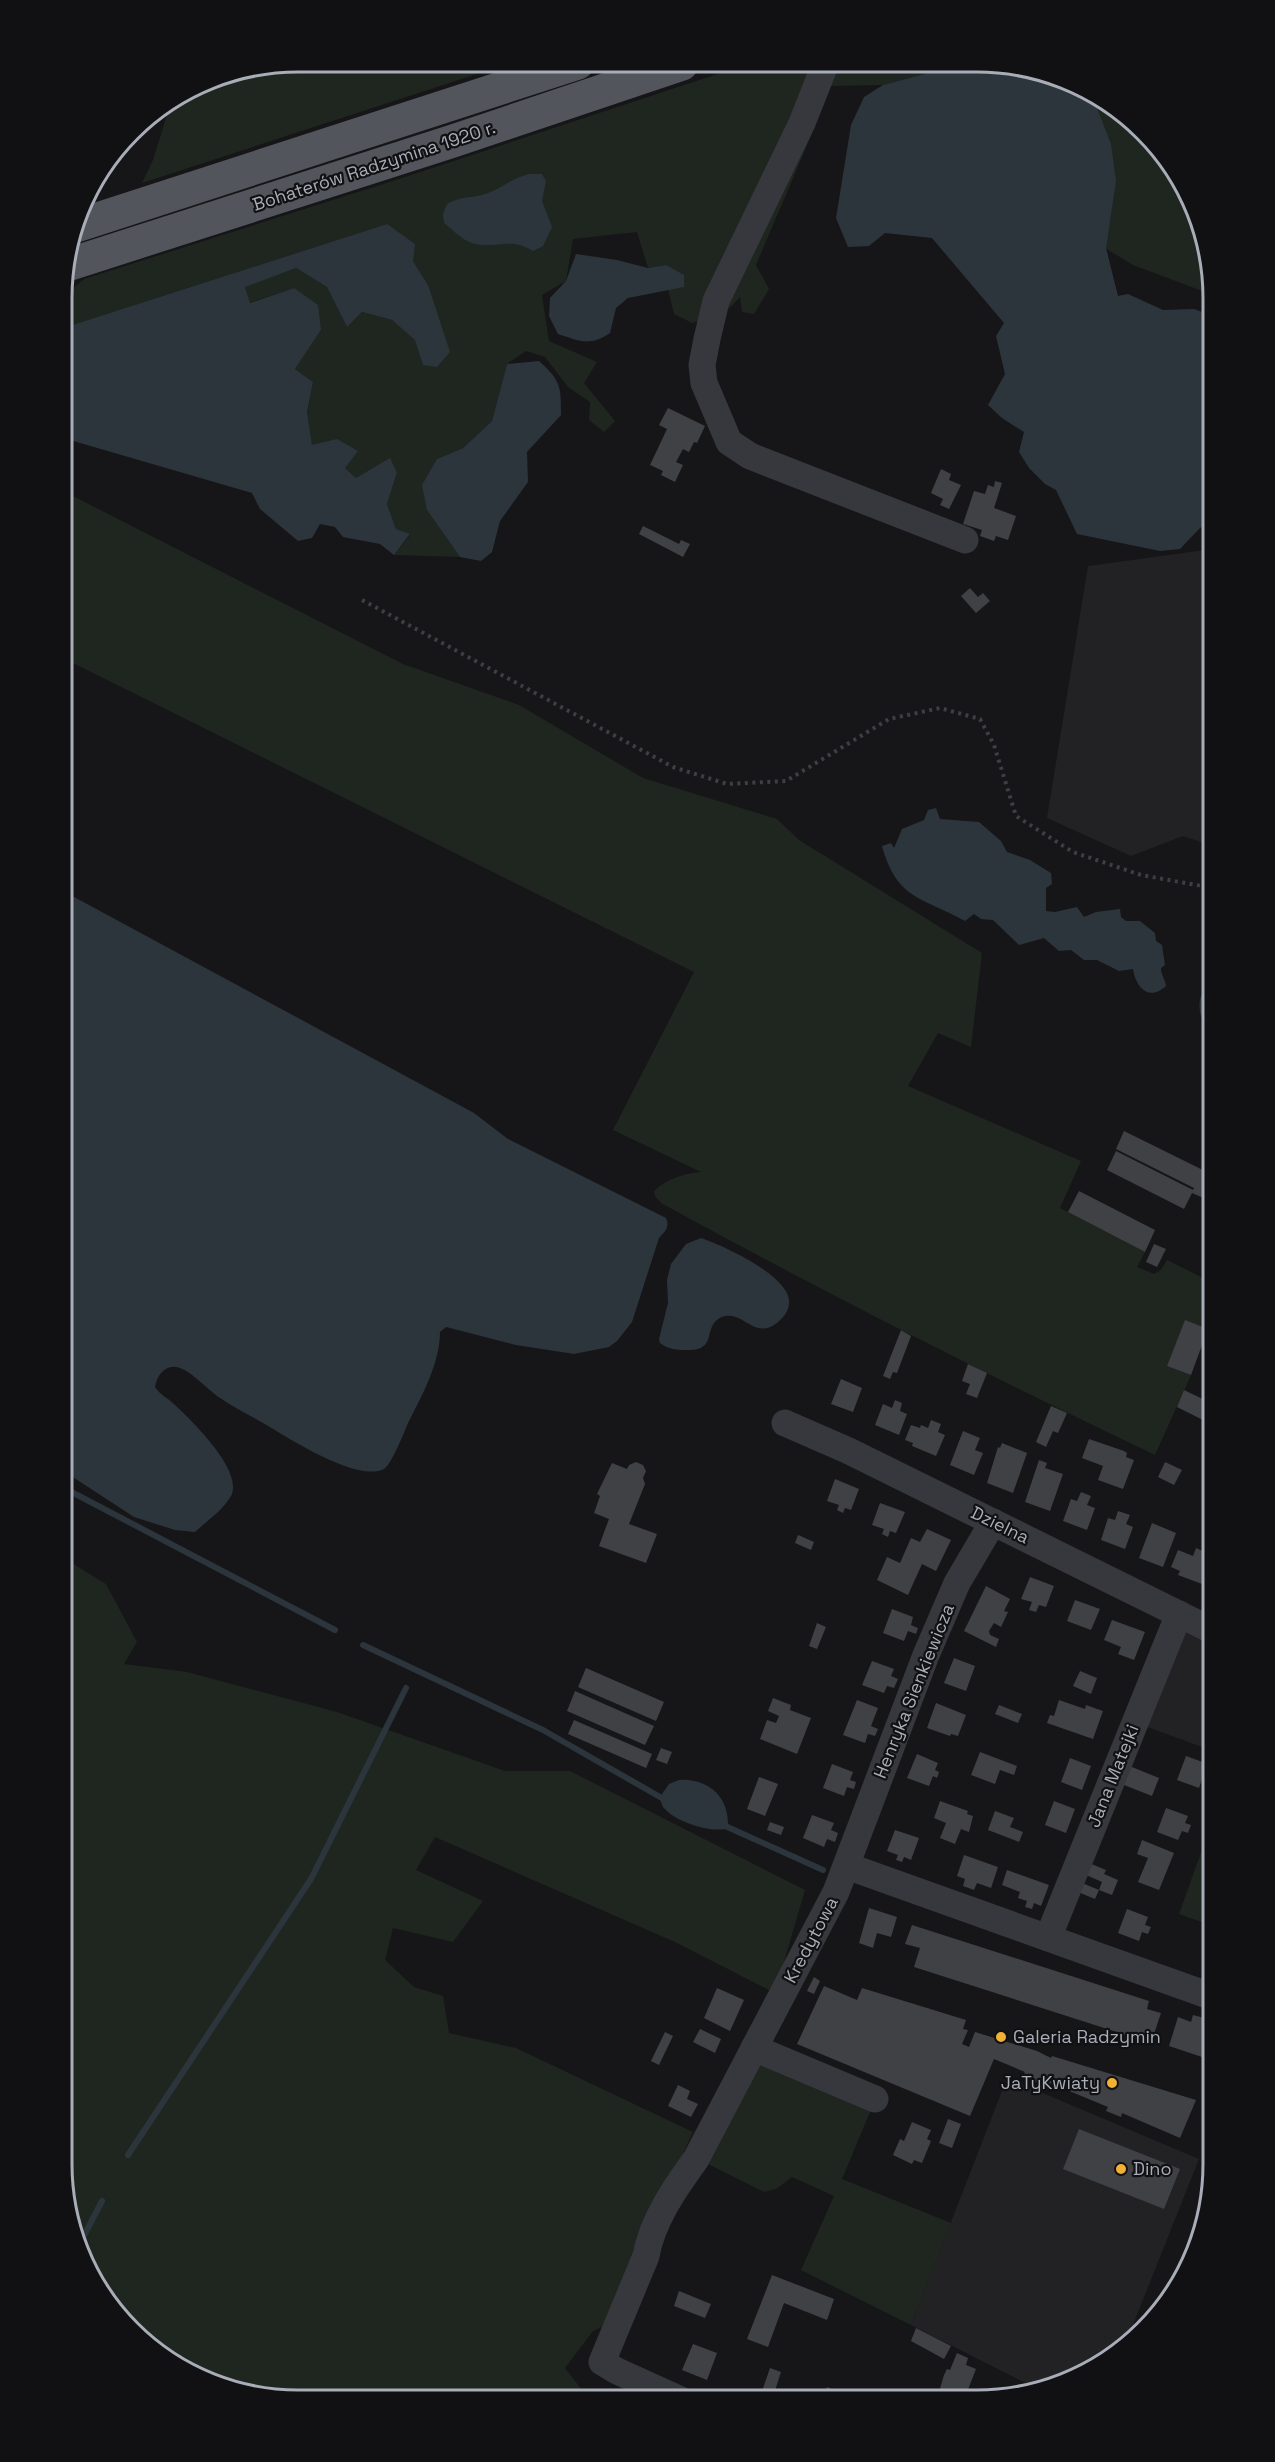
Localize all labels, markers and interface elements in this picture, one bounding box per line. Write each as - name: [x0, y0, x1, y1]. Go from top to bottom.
- street label: Bohaterów Radzymina 1920 r.: [250, 115, 498, 216]
- street label: Dzielna: [967, 1501, 1033, 1549]
- street label: Henryka Sienkiewicza: [868, 1600, 959, 1782]
- street label: Jana Matejki: [1081, 1721, 1144, 1831]
- street label: Kredytowa: [778, 1893, 843, 1987]
- place label: Galeria Radzymin: [1013, 2025, 1161, 2048]
- marker: Galeria Radzymin: [994, 2030, 1008, 2044]
- place label: JaTyKwiaty: [1001, 2071, 1100, 2094]
- marker: JaTyKwiaty: [1105, 2076, 1119, 2090]
- place label: Dino: [1133, 2157, 1172, 2180]
- marker: Dino: [1114, 2162, 1128, 2176]

